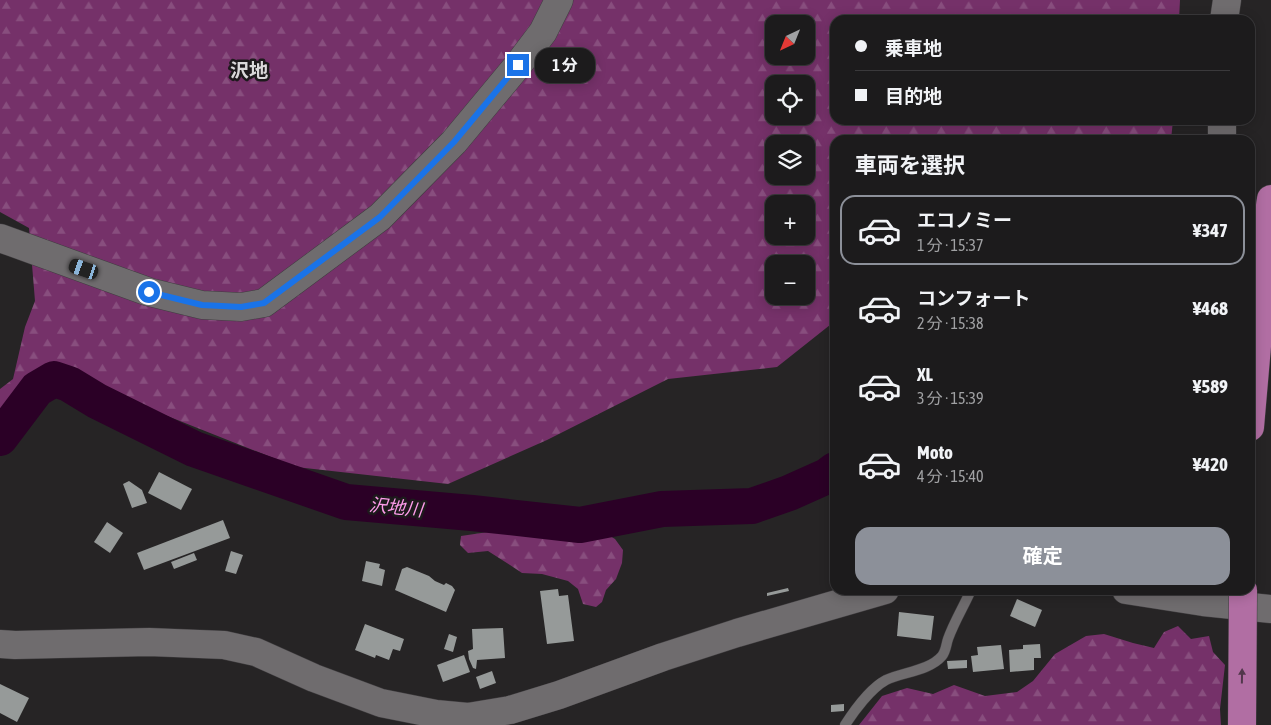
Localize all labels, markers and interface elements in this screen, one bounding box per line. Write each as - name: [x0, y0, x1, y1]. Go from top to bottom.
- north arrow: [765, 15, 815, 65]
- map controls: [765, 15, 815, 305]
- text: 乗車地: [885, 37, 942, 59]
- callout: 1 分: [536, 48, 596, 82]
- route end: [507, 54, 529, 76]
- text: 1 分: [552, 56, 578, 74]
- district label: 沢地: [230, 59, 268, 81]
- button: locate: [765, 75, 815, 125]
- text: 目的地: [885, 85, 942, 107]
- button: layers: [765, 135, 815, 185]
- text: 車両を選択: [855, 152, 965, 178]
- button: +: [765, 195, 815, 245]
- icon: car: [857, 208, 902, 253]
- text: エコノミー: [917, 209, 1012, 231]
- text: ¥347: [1193, 219, 1228, 241]
- text: 1 分 · 15:37: [917, 236, 983, 254]
- button: −: [765, 255, 815, 305]
- car: [67, 257, 100, 281]
- route start: [138, 281, 160, 303]
- icon: car: [857, 286, 902, 331]
- text: コンフォート: [917, 287, 1030, 309]
- text: ¥468: [1193, 297, 1228, 319]
- text: 2 分 · 15:38: [917, 314, 983, 332]
- text: XL: [917, 363, 933, 385]
- icon: car: [857, 364, 902, 409]
- text: ¥589: [1193, 375, 1228, 397]
- text: 3 分 · 15:39: [917, 389, 983, 407]
- text: Moto: [917, 441, 953, 463]
- icon: car: [857, 442, 902, 487]
- text: ¥420: [1193, 453, 1228, 475]
- text: 4 分 · 15:40: [917, 467, 983, 485]
- water label: 沢地川: [368, 494, 426, 520]
- button: 確定: [855, 527, 1230, 585]
- one-way arrow: [1239, 668, 1247, 684]

